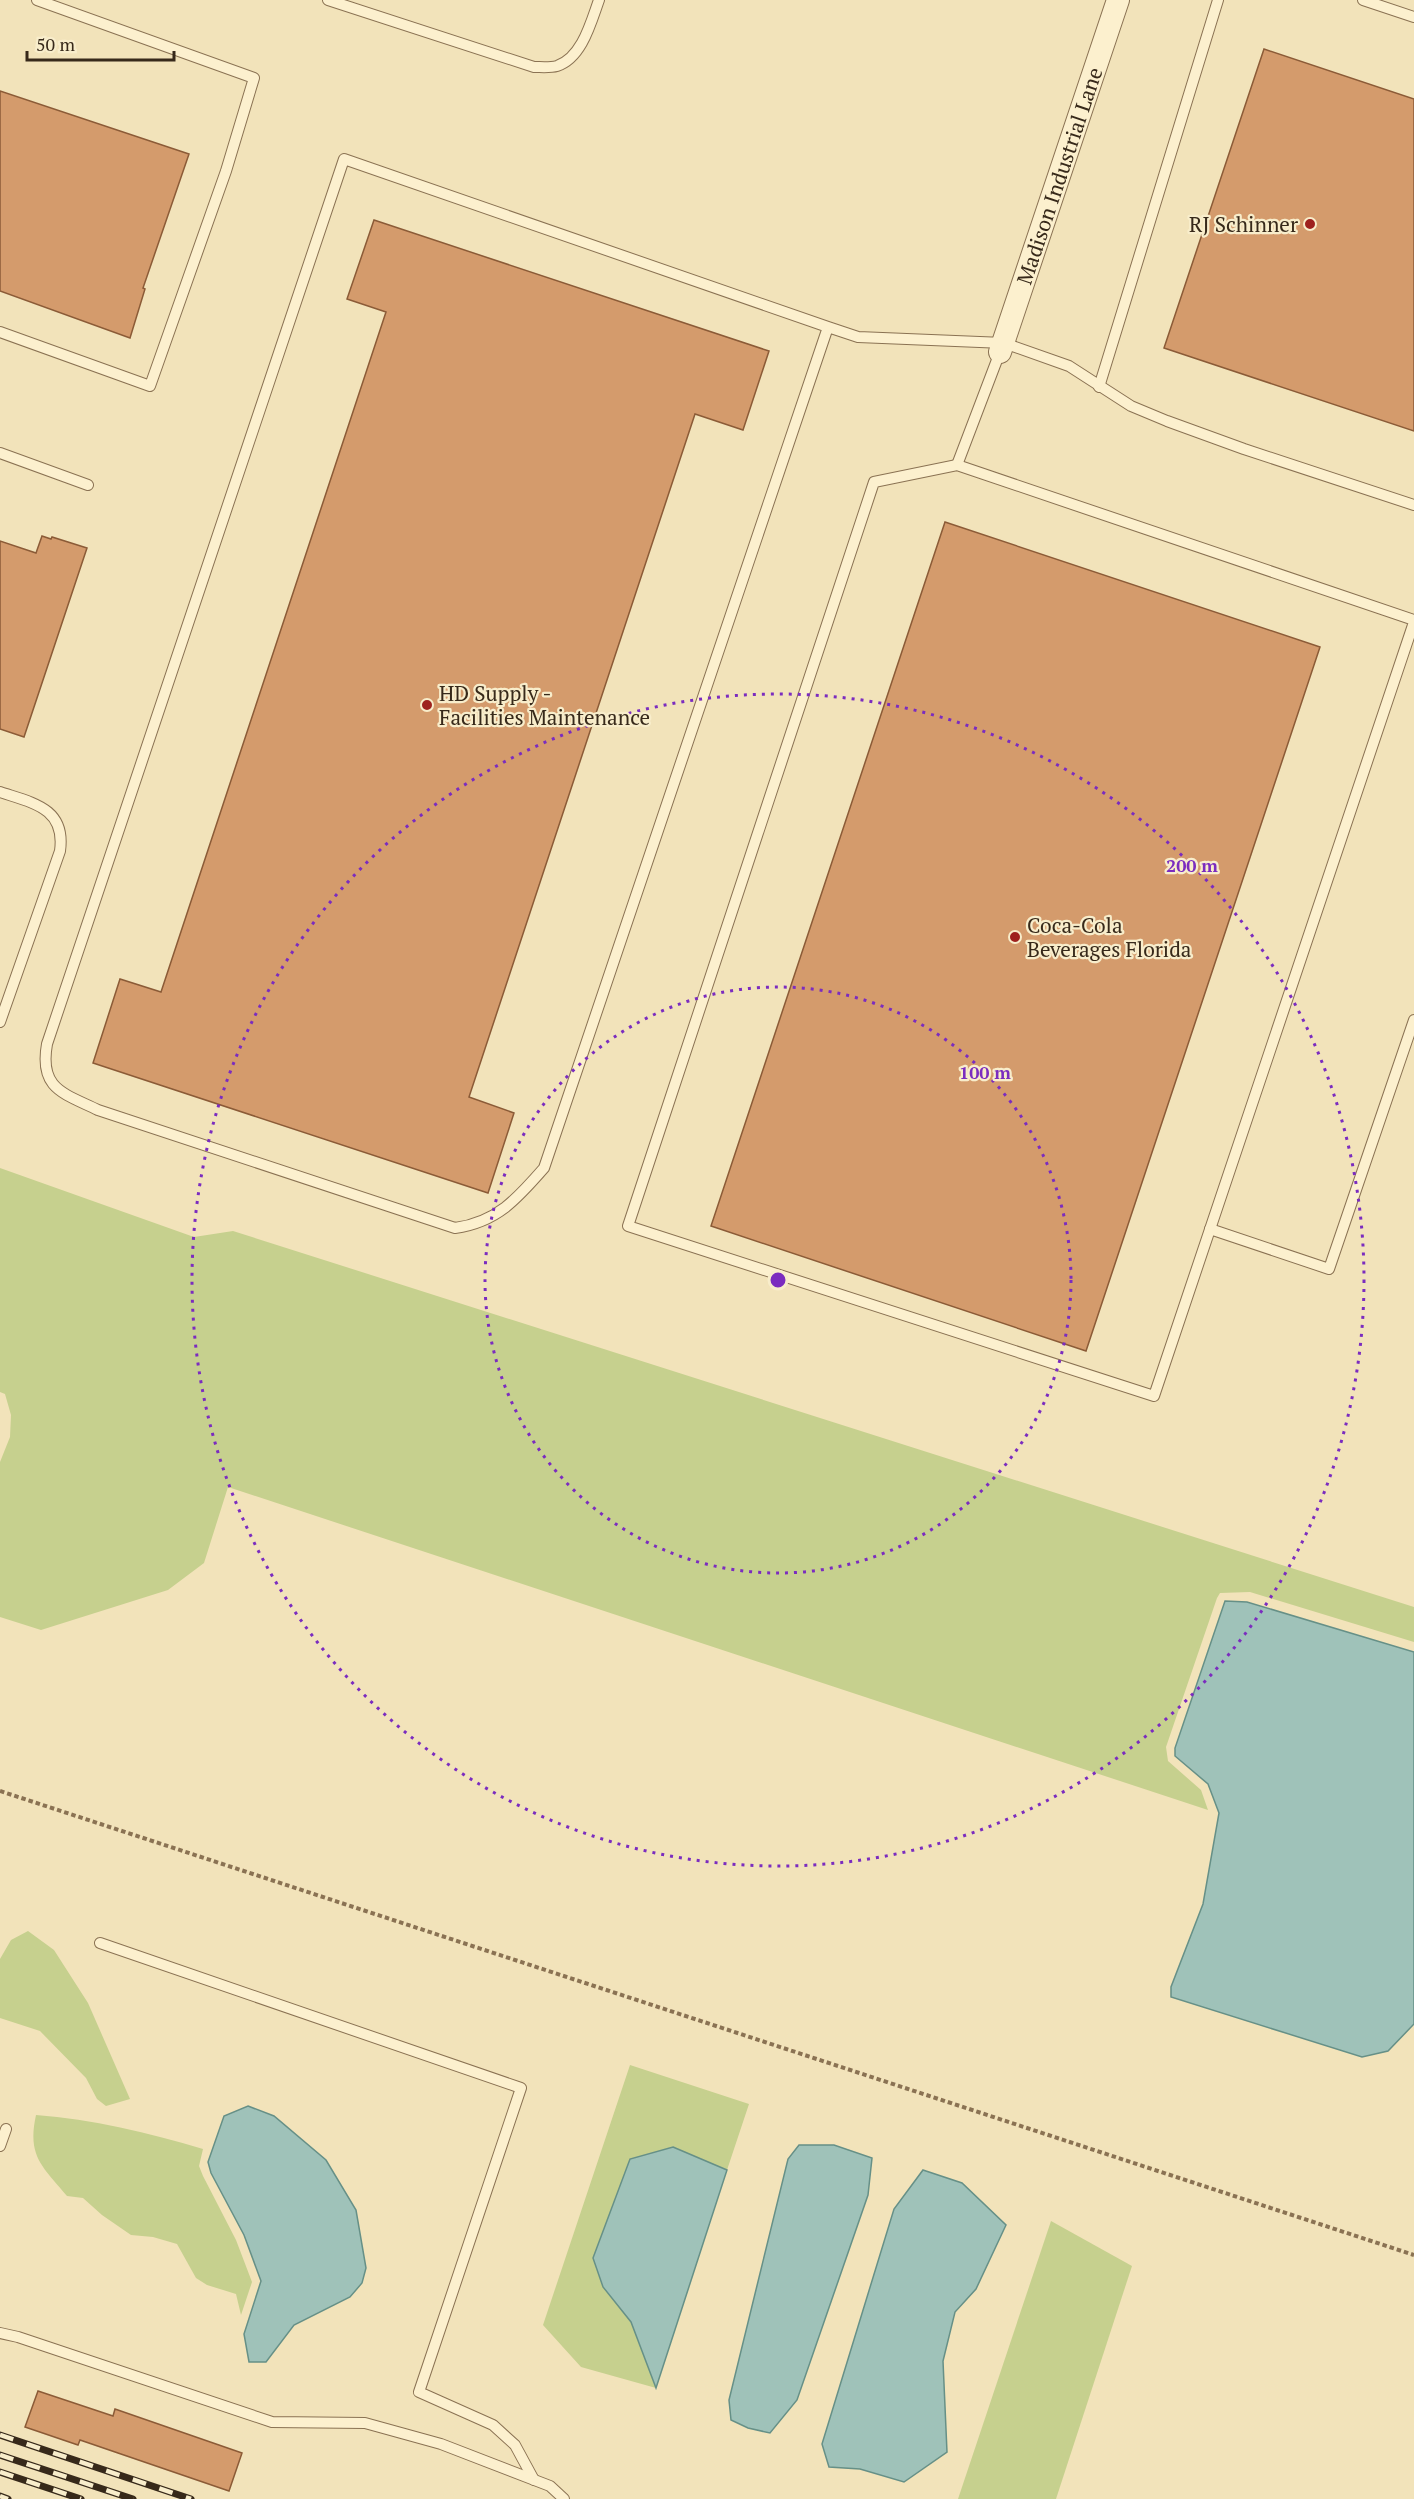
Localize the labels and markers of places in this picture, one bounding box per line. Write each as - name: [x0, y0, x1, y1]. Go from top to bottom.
- place label: RJ Schinner: [1189, 210, 1298, 238]
- marker: RJ Schinner: [1303, 217, 1317, 231]
- place label: HD Supply - Facilities Maintenance: [439, 679, 650, 731]
- marker: HD Supply - Facilities Maintenance: [420, 698, 434, 712]
- place label: Coca-Cola Beverages Florida: [1027, 911, 1192, 963]
- marker: Coca-Cola Beverages Florida: [1008, 930, 1022, 944]
- centre of rings: [768, 1270, 788, 1290]

